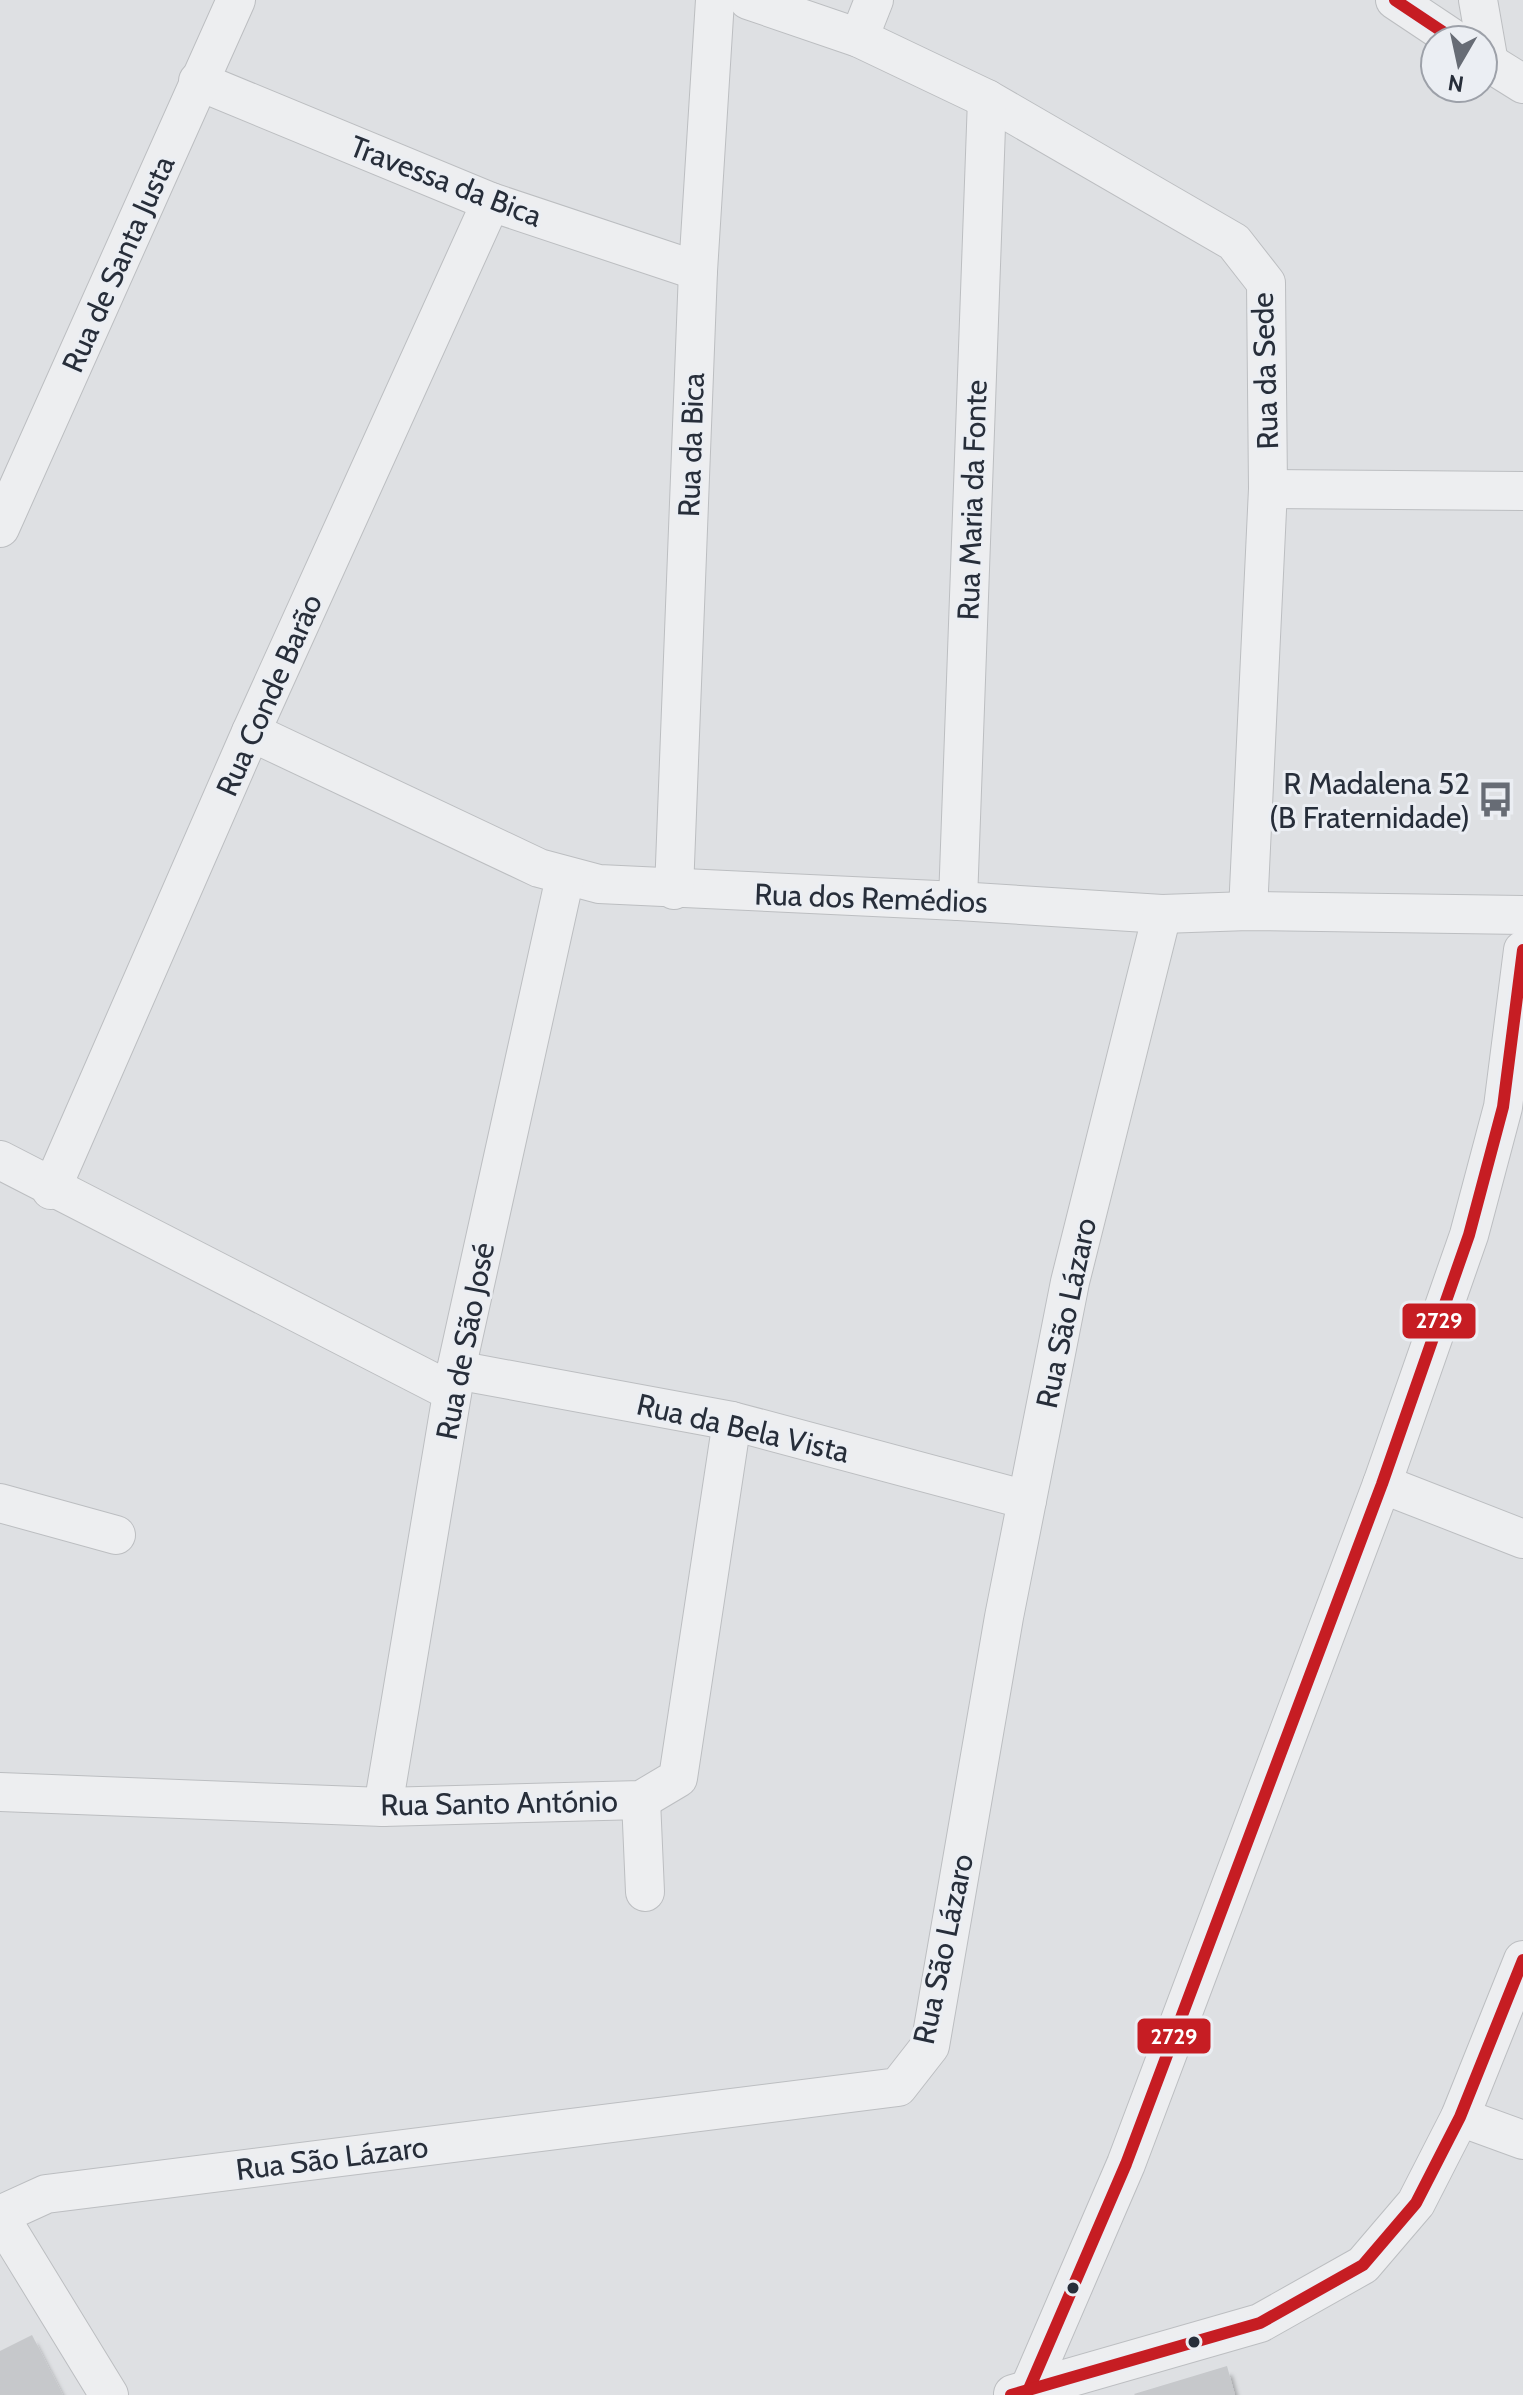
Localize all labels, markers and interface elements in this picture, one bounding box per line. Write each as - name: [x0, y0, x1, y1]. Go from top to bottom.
- north arrow: [1419, 24, 1499, 104]
- text: N: [1446, 69, 1466, 98]
- street label: Travessa da Bica: [345, 127, 548, 235]
- street label: Rua de Santa Justa: [54, 149, 183, 378]
- street label: Rua da Sede: [1244, 292, 1286, 450]
- street label: Rua da Bica: [670, 372, 712, 518]
- street label: Rua Maria da Fonte: [949, 379, 995, 621]
- street label: Rua Conde Barão: [208, 588, 330, 802]
- place label: R Madalena 52 (B Fraternidade): [1269, 765, 1470, 836]
- bus stop icon: R Madalena 52 (B Fraternidade): [1477, 781, 1515, 819]
- street label: Rua dos Remédios: [754, 875, 988, 921]
- street label: Rua São Lázaro: [1028, 1215, 1104, 1411]
- street label: Rua de São José: [428, 1239, 502, 1443]
- line badge: 2729: [1401, 1302, 1477, 1340]
- text: 2729: [1416, 1307, 1462, 1334]
- street label: Rua da Bela Vista: [633, 1386, 853, 1471]
- street label: Rua Santo António: [380, 1782, 618, 1824]
- street label: Rua São Lázaro: [905, 1851, 981, 2047]
- line badge: 2729: [1136, 2017, 1212, 2055]
- text: 2729: [1151, 2023, 1197, 2050]
- street label: Rua São Lázaro: [234, 2128, 430, 2188]
- unlabelled marker: [1065, 2280, 1081, 2296]
- unlabelled marker: [1186, 2334, 1202, 2350]

